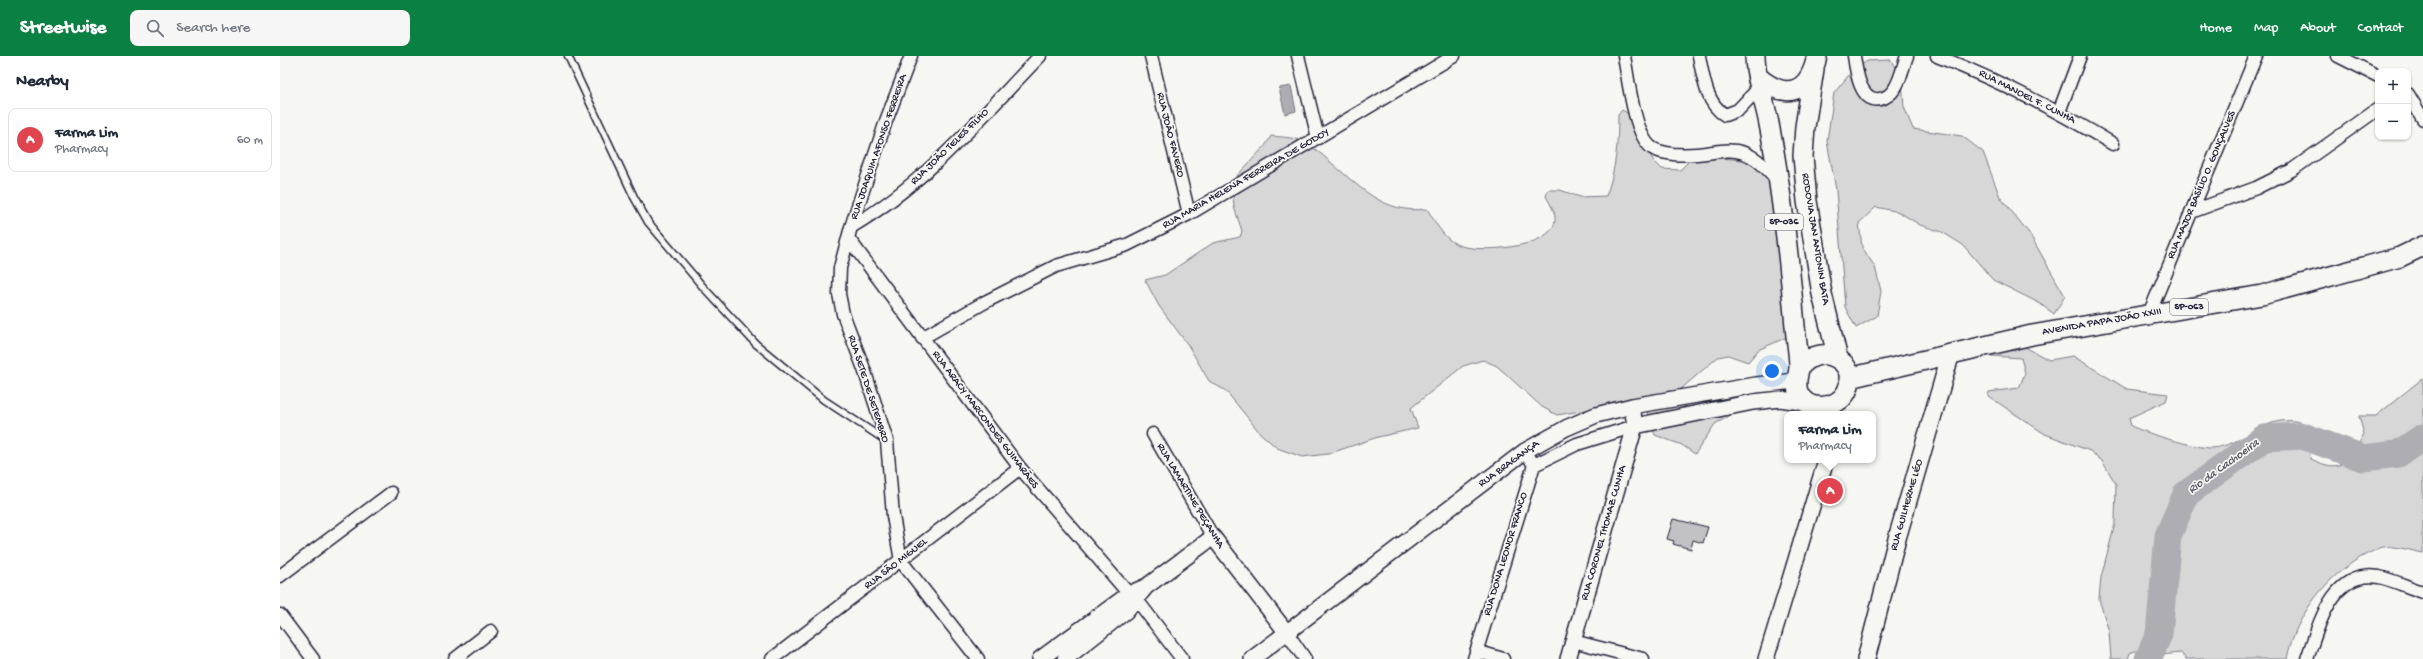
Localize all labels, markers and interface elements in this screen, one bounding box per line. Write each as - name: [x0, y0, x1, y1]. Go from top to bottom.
- search box: [130, 10, 410, 46]
- text: Streetwise: [20, 17, 106, 40]
- icon: search: [144, 17, 166, 39]
- text: Search here: [176, 19, 250, 37]
- text: Home: [2200, 20, 2232, 37]
- text: Map: [2254, 20, 2278, 37]
- text: About: [2300, 20, 2336, 37]
- text: Contact: [2358, 20, 2403, 37]
- street label: RUA MANOEL F. CUNHA: [1977, 67, 2078, 127]
- map controls: [2375, 68, 2411, 140]
- button: +: [2375, 68, 2411, 104]
- text: Nearby: [16, 72, 69, 92]
- street label: RUA JOAQUIM AFONSO FERREIRA: [848, 72, 910, 221]
- street label: RUA JOÃO FAVERO: [1154, 91, 1187, 179]
- button: −: [2375, 104, 2411, 140]
- street label: RUA JOÃO TELES FILHO: [908, 105, 992, 188]
- street label: RUA MAJOR BASÍLIO O. GONÇALVES: [2164, 108, 2239, 261]
- text: Farma Lim: [55, 124, 118, 142]
- street label: RUA MARIA HELENA FERREIRA DE GODOY: [1160, 126, 1332, 232]
- text: A: [26, 133, 34, 148]
- text: 60 m: [237, 133, 263, 148]
- text: Pharmacy: [55, 142, 108, 157]
- street label: RODOVIA JAN ANTONIN BATA: [1799, 172, 1831, 306]
- road number: SP-036: [1765, 214, 1803, 230]
- road number: SP-063: [2170, 299, 2208, 315]
- street label: AVENIDA PAPA JOÃO XXIII: [2041, 305, 2163, 338]
- street label: RUA SETE DE SETEMBRO: [845, 334, 891, 445]
- street label: RUA ARACY MARCONDES GUIMARÃES: [929, 348, 1042, 492]
- your location: [1762, 361, 1782, 381]
- popup: [1784, 411, 1876, 463]
- text: Farma Lim: [1798, 421, 1862, 439]
- water label: Rio da Cachoeira: [2186, 436, 2263, 497]
- street label: RUA BRAGANÇA: [1476, 438, 1542, 490]
- text: Pharmacy: [1798, 439, 1852, 454]
- street label: RUA LAMARTINE PEÇANHA: [1154, 441, 1226, 551]
- street label: RUA GUILHERME LÉO: [1887, 457, 1926, 552]
- street label: RUA CORONEL THOMAZ CUNHA: [1579, 464, 1629, 602]
- pin: A: [1817, 476, 1843, 506]
- street label: RUA DONA LEONOR FRANCO: [1481, 490, 1531, 617]
- street label: RUA SÃO MIGUEL: [862, 534, 931, 592]

